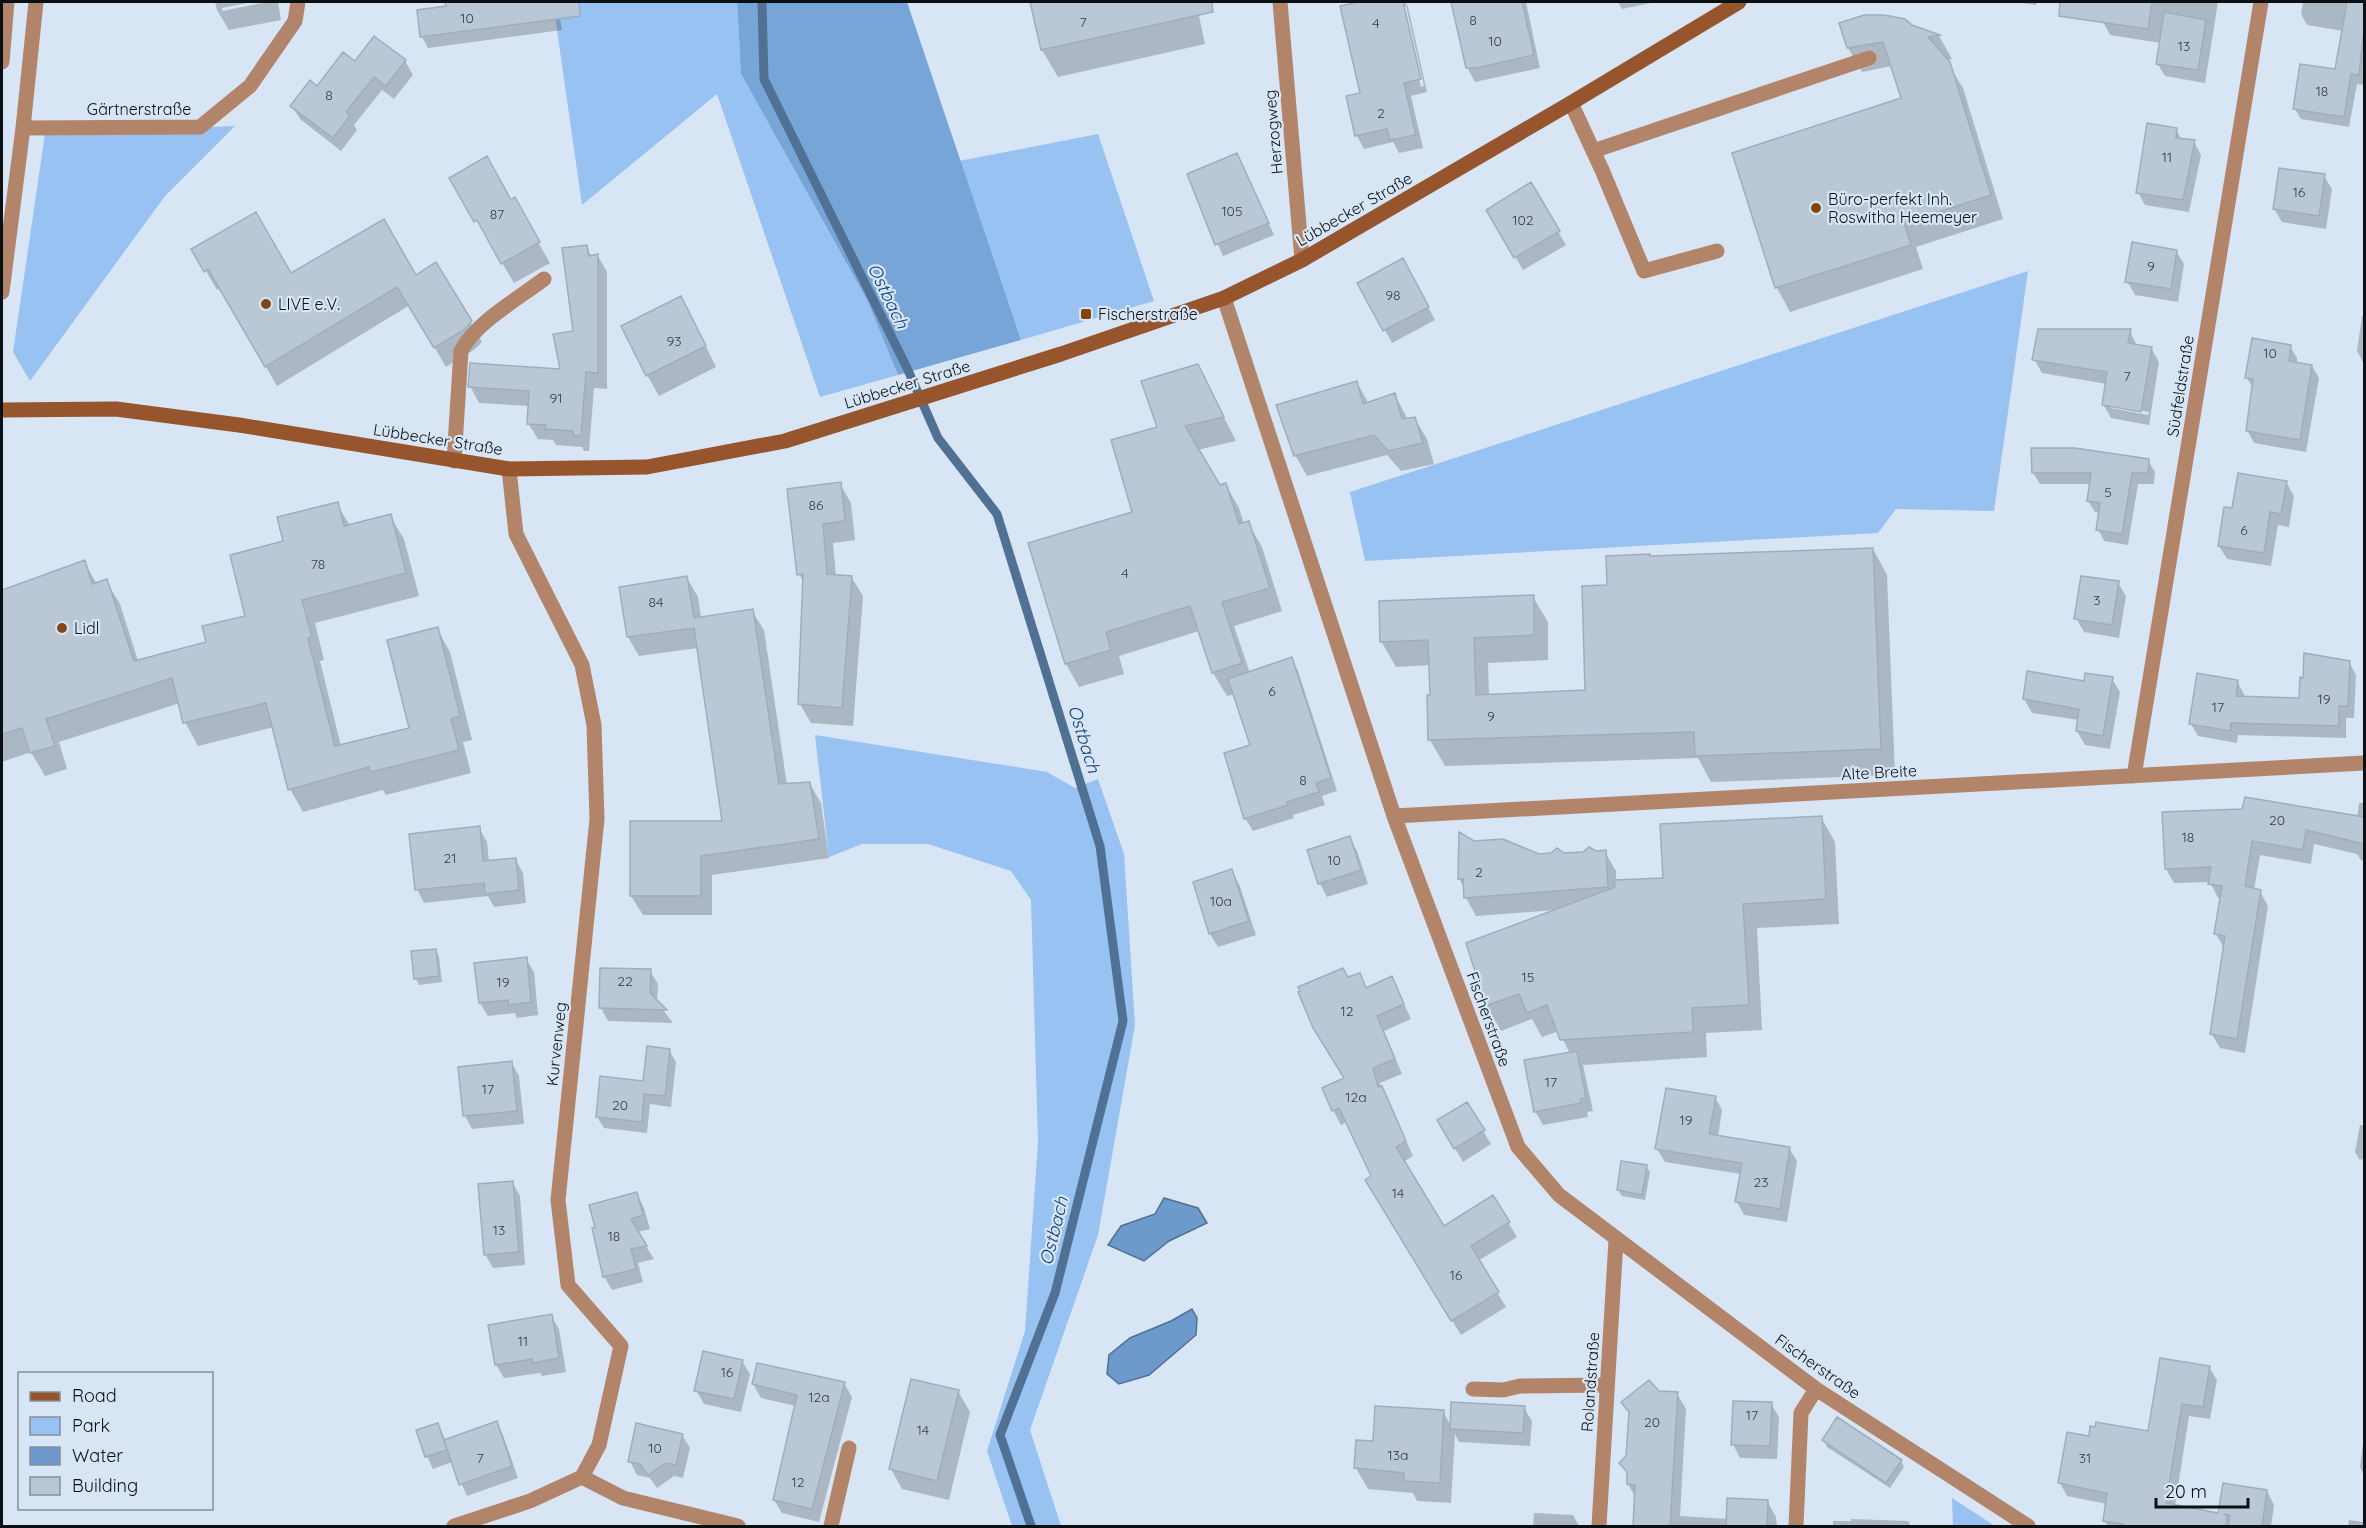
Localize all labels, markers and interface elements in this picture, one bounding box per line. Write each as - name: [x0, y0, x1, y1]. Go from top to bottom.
- house number: 10: [460, 9, 474, 27]
- house number: 8: [1469, 11, 1477, 29]
- house number: 7: [1079, 13, 1087, 31]
- house number: 4: [1372, 14, 1380, 32]
- house number: 10: [1488, 32, 1502, 50]
- house number: 13: [2178, 37, 2190, 55]
- house number: 18: [2316, 82, 2328, 100]
- house number: 8: [325, 86, 333, 104]
- street label: Herzogweg: [1259, 89, 1287, 175]
- street label: Gärtnerstraße: [87, 99, 191, 119]
- house number: 2: [1377, 104, 1385, 122]
- house number: 11: [2162, 148, 2172, 166]
- street label: Lübbecker Straße: [1292, 168, 1416, 250]
- house number: 16: [2293, 183, 2306, 201]
- place label: Büro-perfekt Inh. Roswitha Heemeyer: [1828, 189, 1977, 227]
- marker: Büro-perfekt Inh. Roswitha Heemeyer: [1809, 201, 1823, 215]
- house number: 105: [1221, 202, 1243, 220]
- house number: 87: [490, 205, 504, 223]
- house number: 102: [1512, 211, 1534, 229]
- house number: 9: [2147, 257, 2155, 275]
- water label: Ostbach: [863, 259, 914, 333]
- house number: 98: [1385, 286, 1401, 304]
- place label: LIVE e.V.: [278, 294, 340, 314]
- marker: LIVE e.V.: [259, 297, 273, 311]
- place label: Fischerstraße: [1098, 304, 1198, 324]
- marker: Fischerstraße: [1079, 307, 1093, 321]
- house number: 93: [666, 332, 682, 350]
- street label: Südfeldstraße: [2162, 334, 2198, 438]
- house number: 10: [2263, 344, 2277, 362]
- street label: Lübbecker Straße: [841, 355, 973, 413]
- house number: 7: [2123, 367, 2131, 385]
- house number: 91: [549, 389, 563, 407]
- street label: Lübbecker Straße: [372, 419, 504, 459]
- house number: 5: [2104, 483, 2112, 501]
- house number: 86: [808, 496, 824, 514]
- house number: 6: [2240, 521, 2248, 539]
- house number: 78: [311, 555, 325, 573]
- house number: 4: [1121, 564, 1129, 582]
- house number: 3: [2093, 591, 2101, 609]
- house number: 84: [649, 593, 663, 611]
- place label: Lidl: [74, 618, 99, 638]
- marker: Lidl: [55, 621, 69, 635]
- house number: 6: [1268, 682, 1276, 700]
- house number: 19: [2318, 690, 2331, 708]
- house number: 17: [2212, 698, 2224, 716]
- water label: Ostbach: [1063, 702, 1106, 776]
- house number: 9: [1487, 707, 1495, 725]
- street label: Alte Breite: [1841, 760, 1917, 784]
- house number: 8: [1299, 771, 1307, 789]
- house number: 20: [2269, 811, 2285, 829]
- house number: 18: [2182, 828, 2194, 846]
- house number: 21: [444, 849, 456, 867]
- house number: 10: [1327, 851, 1341, 869]
- house number: 2: [1475, 863, 1483, 881]
- house number: 10a: [1210, 892, 1232, 910]
- house number: 15: [1522, 968, 1534, 986]
- street label: Fischerstraße: [1463, 969, 1515, 1069]
- house number: 22: [617, 972, 633, 990]
- house number: 19: [497, 973, 510, 991]
- street label: Kurvenweg: [542, 1001, 570, 1087]
- house number: 12: [1341, 1002, 1354, 1020]
- house number: 17: [1545, 1073, 1557, 1091]
- house number: 17: [482, 1080, 494, 1098]
- house number: 12a: [1345, 1088, 1367, 1106]
- house number: 20: [612, 1096, 628, 1114]
- house number: 19: [1680, 1111, 1693, 1129]
- house number: 23: [1753, 1173, 1769, 1191]
- house number: 14: [1392, 1184, 1404, 1202]
- water label: Ostbach: [1034, 1194, 1073, 1267]
- house number: 13: [493, 1221, 505, 1239]
- house number: 18: [608, 1227, 620, 1245]
- house number: 16: [1450, 1266, 1463, 1284]
- street label: Fischerstraße: [1771, 1329, 1865, 1403]
- street label: Rolandstraße: [1577, 1331, 1603, 1433]
- house number: 11: [518, 1332, 528, 1350]
- house number: 16: [721, 1363, 734, 1381]
- legend: [18, 1372, 213, 1510]
- text: Road: [72, 1384, 117, 1407]
- house number: 12a: [808, 1388, 830, 1406]
- house number: 17: [1746, 1406, 1758, 1424]
- house number: 20: [1644, 1413, 1660, 1431]
- text: Park: [72, 1414, 110, 1437]
- house number: 14: [917, 1421, 929, 1439]
- house number: 10: [648, 1439, 662, 1457]
- text: Water: [72, 1444, 123, 1467]
- house number: 13a: [1388, 1446, 1409, 1464]
- house number: 7: [476, 1449, 484, 1467]
- house number: 31: [2079, 1449, 2091, 1467]
- scale bar: [2156, 1471, 2248, 1509]
- house number: 12: [792, 1473, 805, 1491]
- text: Building: [72, 1474, 138, 1497]
- text: 20 m: [2165, 1480, 2207, 1503]

